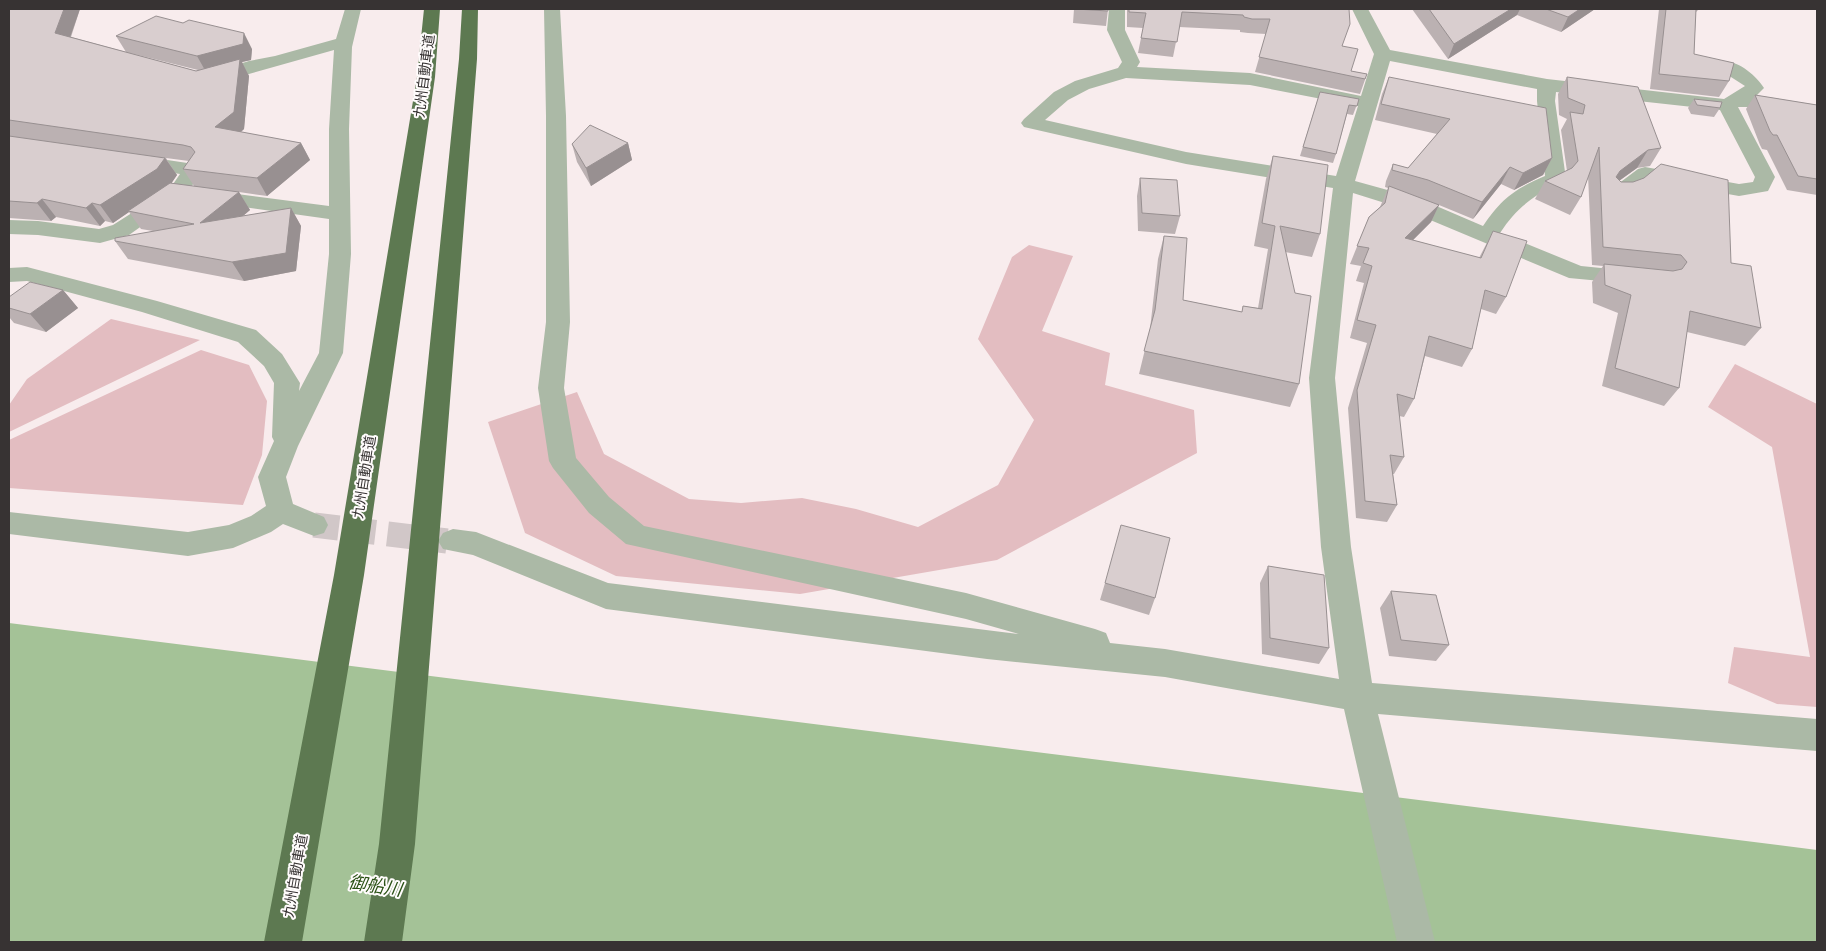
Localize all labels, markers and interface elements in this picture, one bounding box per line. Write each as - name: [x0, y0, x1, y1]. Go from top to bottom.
- street label: 九州自動車道: [408, 33, 438, 119]
- street label: 九州自動車道: [347, 434, 379, 520]
- street label: 九州自動車道: [277, 833, 311, 919]
- water label: 御船川: [346, 867, 406, 902]

